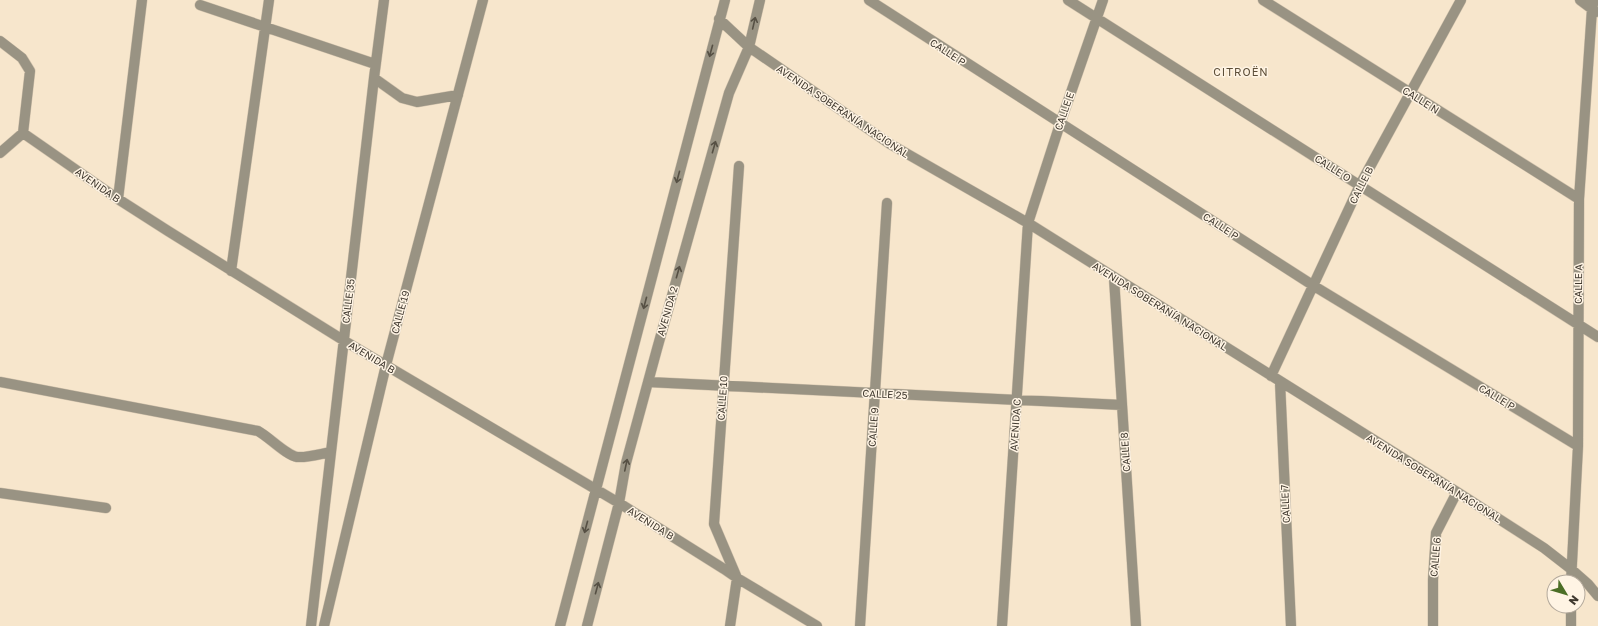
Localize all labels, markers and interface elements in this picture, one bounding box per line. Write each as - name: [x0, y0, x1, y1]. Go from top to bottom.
- one-way arrow: [751, 17, 758, 30]
- street label: CALLE P: [928, 36, 968, 68]
- one-way arrow: [707, 44, 714, 57]
- street label: AVENIDA SOBERANÍA NACIONAL: [775, 62, 912, 160]
- district label: CITROËN: [1213, 65, 1269, 78]
- street label: CALLE N: [1400, 84, 1442, 116]
- street label: CALLE E: [1052, 90, 1076, 132]
- one-way arrow: [711, 140, 718, 153]
- street label: CALLE O: [1313, 152, 1353, 184]
- street label: CALLE B: [1347, 164, 1376, 206]
- street label: AVENIDA B: [73, 165, 123, 205]
- one-way arrow: [674, 170, 681, 183]
- street label: CALLE P: [1201, 210, 1241, 242]
- street label: AVENIDA SOBERANÍA NACIONAL: [1090, 259, 1230, 353]
- street label: CALLE A: [1572, 264, 1584, 304]
- one-way arrow: [675, 266, 683, 279]
- street label: CALLE 35: [339, 278, 357, 324]
- street label: AVENIDA 2: [654, 285, 680, 337]
- street label: CALLE 19: [388, 289, 412, 335]
- one-way arrow: [641, 296, 648, 309]
- street label: AVENIDA B: [347, 338, 398, 376]
- street label: CALLE 10: [714, 375, 730, 421]
- street label: CALLE P: [1477, 382, 1518, 413]
- street label: CALLE 25: [862, 387, 908, 401]
- street label: AVENIDA C: [1007, 398, 1023, 451]
- street label: CALLE 9: [866, 407, 880, 447]
- street label: AVENIDA SOBERANÍA NACIONAL: [1364, 431, 1504, 525]
- street label: CALLE 8: [1118, 432, 1132, 472]
- one-way arrow: [622, 459, 630, 472]
- street label: CALLE 7: [1278, 484, 1292, 524]
- street label: AVENIDA B: [626, 504, 676, 542]
- one-way arrow: [582, 521, 589, 534]
- street label: CALLE 6: [1427, 537, 1443, 577]
- north arrow: [1546, 574, 1586, 614]
- one-way arrow: [593, 582, 601, 595]
- text: N: [1567, 593, 1582, 608]

